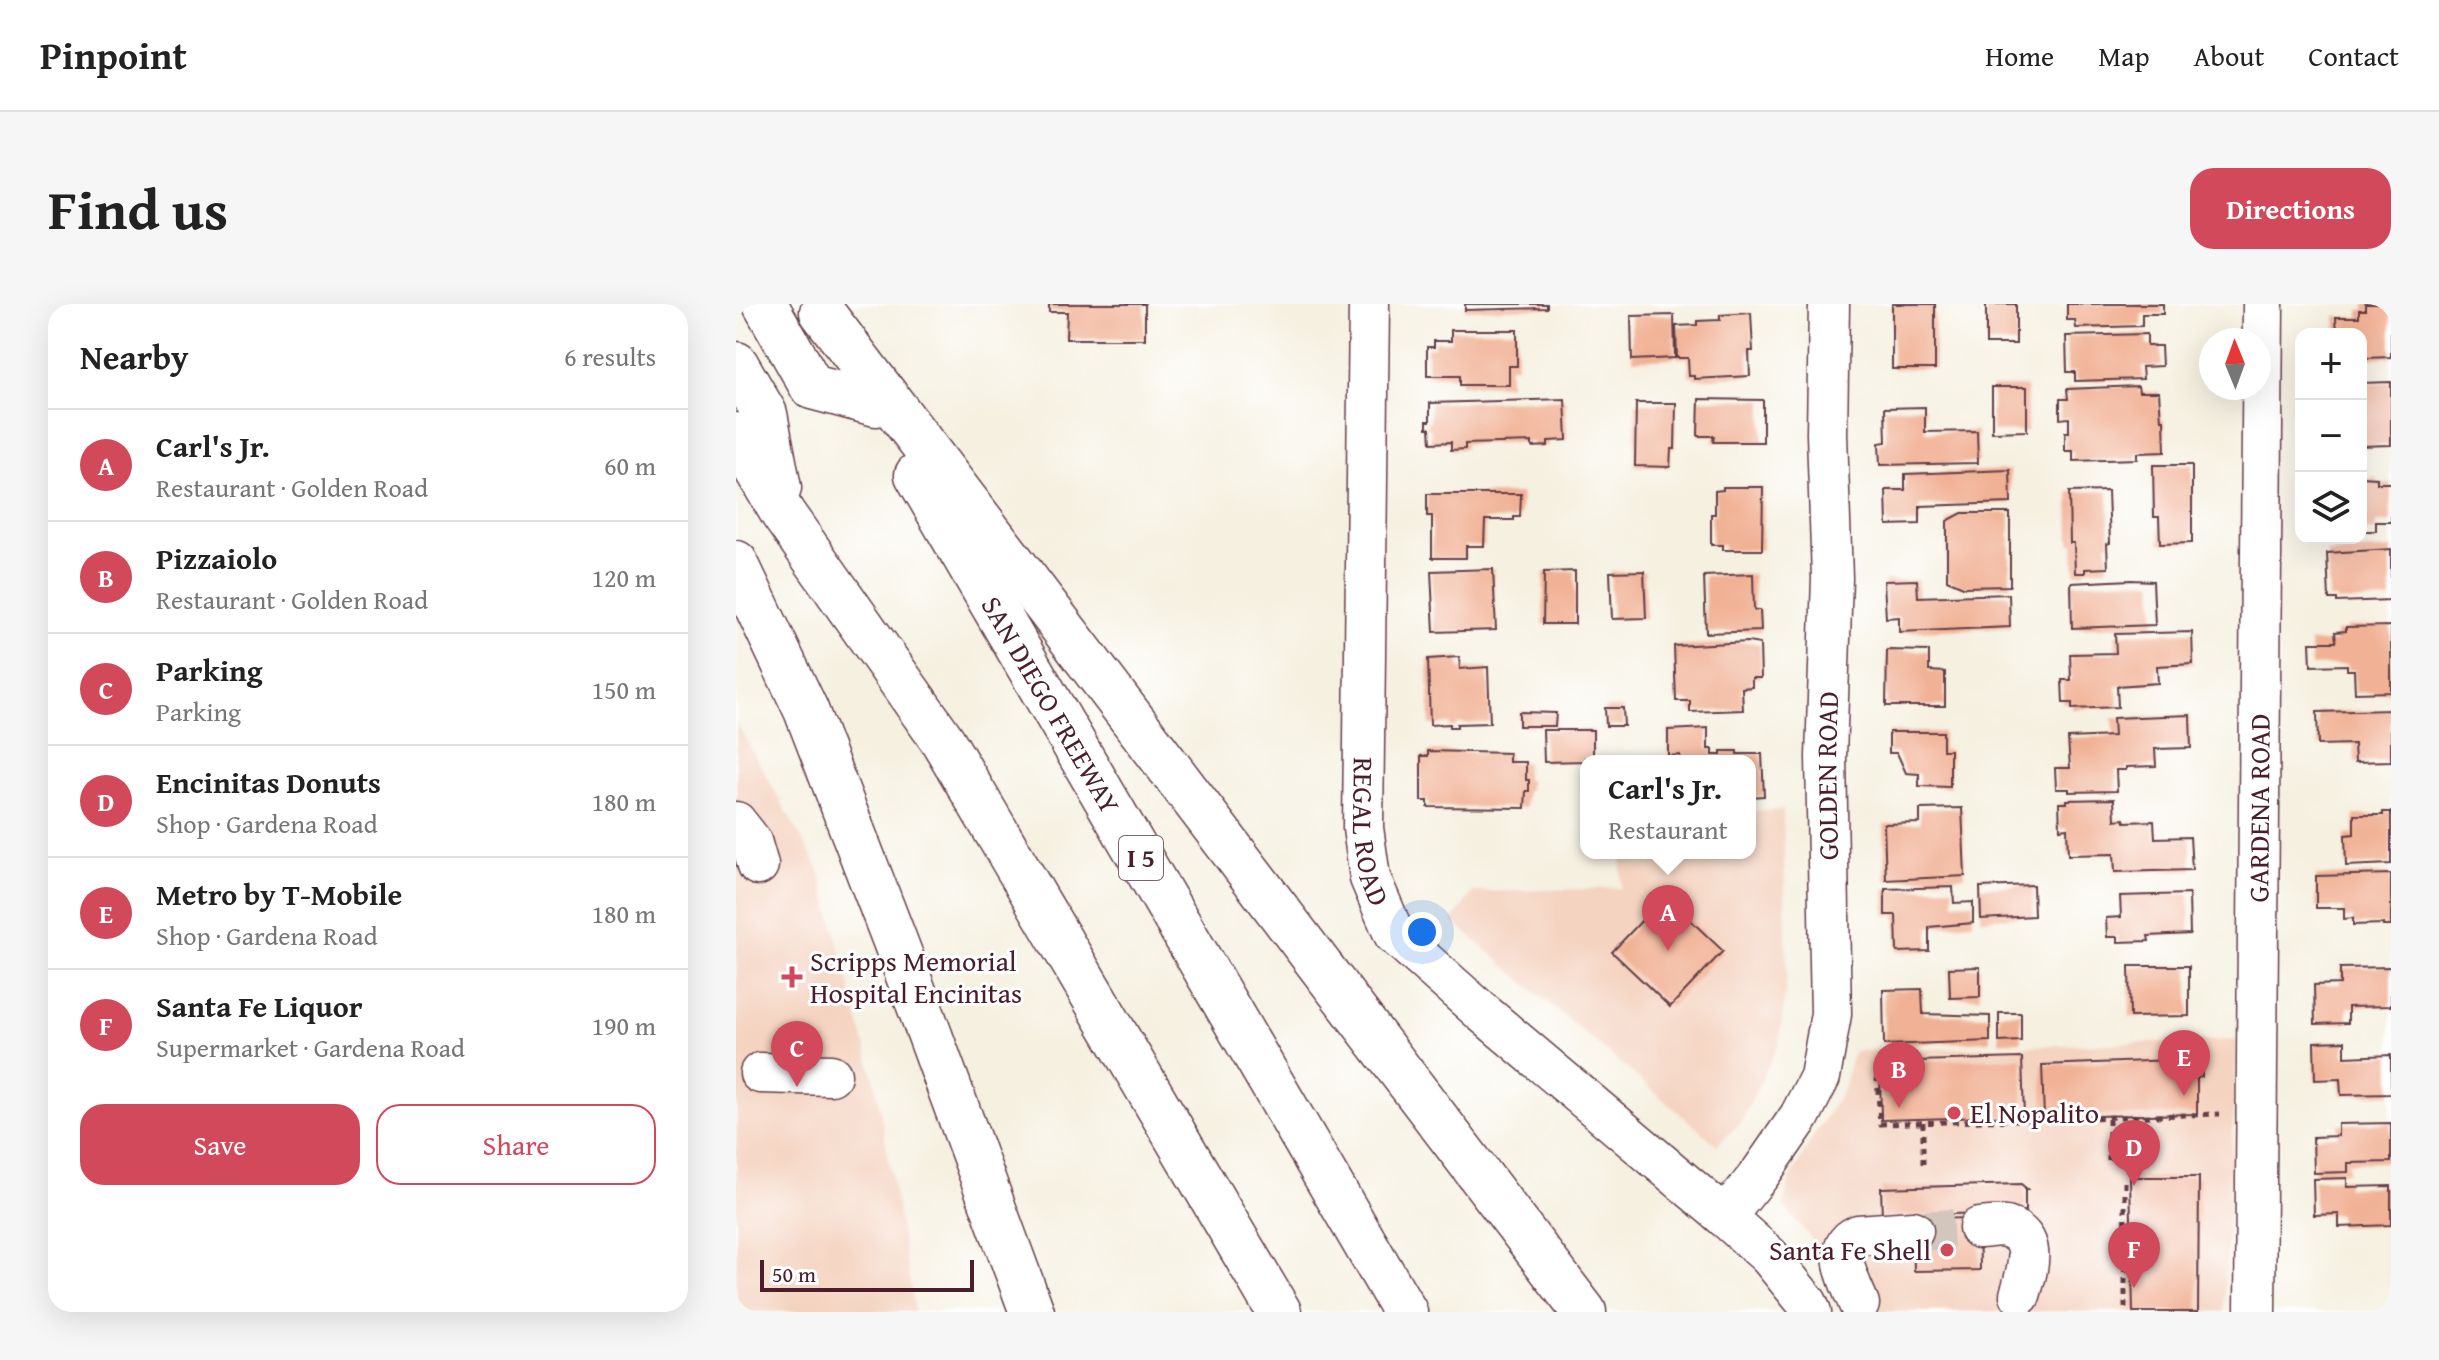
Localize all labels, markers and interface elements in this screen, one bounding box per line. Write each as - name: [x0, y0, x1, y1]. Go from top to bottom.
- text: Pinpoint: [40, 27, 187, 83]
- text: Home: [1985, 35, 2054, 76]
- text: Map: [2098, 35, 2150, 76]
- text: About: [2194, 35, 2264, 76]
- text: Contact: [2308, 35, 2399, 76]
- text: Find us: [48, 167, 228, 250]
- button: Directions: [2190, 168, 2391, 249]
- north arrow: [2199, 328, 2271, 400]
- map controls: [2295, 328, 2367, 544]
- button: +: [2295, 328, 2367, 400]
- text: Nearby: [80, 332, 189, 381]
- text: 6 results: [564, 337, 656, 376]
- button: −: [2295, 400, 2367, 472]
- text: Carl's Jr.: [156, 424, 270, 468]
- text: A: [98, 446, 114, 485]
- text: 60 m: [604, 446, 656, 485]
- text: Restaurant · Golden Road: [156, 468, 428, 507]
- button: layers: [2295, 472, 2367, 544]
- text: Pizzaiolo: [156, 536, 277, 580]
- text: B: [98, 558, 114, 597]
- text: 120 m: [591, 558, 656, 597]
- text: Restaurant · Golden Road: [156, 580, 428, 619]
- street label: SAN DIEGO FREEWAY: [972, 588, 1131, 821]
- text: Parking: [156, 648, 263, 692]
- text: C: [99, 670, 113, 709]
- text: 150 m: [591, 670, 656, 709]
- street label: GOLDEN ROAD: [1805, 690, 1848, 861]
- text: Parking: [156, 692, 241, 731]
- street label: GARDENA ROAD: [2237, 714, 2280, 902]
- popup: [1580, 755, 1756, 859]
- street label: REGAL ROAD: [1343, 757, 1401, 912]
- text: Encinitas Donuts: [156, 760, 381, 804]
- text: Carl's Jr.: [1608, 766, 1722, 810]
- text: D: [98, 782, 114, 821]
- text: 180 m: [591, 782, 656, 821]
- text: Shop · Gardena Road: [156, 804, 378, 843]
- text: Restaurant: [1608, 810, 1728, 849]
- road number: I 5: [1119, 836, 1163, 880]
- text: Metro by T-Mobile: [156, 872, 402, 916]
- pin: A: [1642, 885, 1694, 951]
- text: E: [99, 894, 113, 933]
- text: 180 m: [591, 894, 656, 933]
- your location: [1402, 912, 1442, 952]
- text: Shop · Gardena Road: [156, 916, 378, 955]
- place label: Scripps Memorial Hospital Encinitas: [810, 940, 1022, 1013]
- marker: Scripps Memorial Hospital Encinitas: [781, 966, 803, 988]
- text: Santa Fe Liquor: [156, 984, 363, 1028]
- text: F: [99, 1006, 113, 1045]
- text: 190 m: [591, 1006, 656, 1045]
- pin: C: [771, 1021, 823, 1087]
- text: Supermarket · Gardena Road: [156, 1028, 465, 1067]
- pin: E: [2158, 1030, 2210, 1096]
- pin: B: [1873, 1042, 1925, 1108]
- place label: El Nopalito: [1970, 1092, 2099, 1133]
- button: Save: [80, 1104, 360, 1185]
- button: Share: [376, 1104, 656, 1185]
- marker: El Nopalito: [1945, 1104, 1963, 1122]
- pin: D: [2108, 1120, 2160, 1186]
- pin: F: [2108, 1222, 2160, 1288]
- place label: Santa Fe Shell: [1769, 1229, 1931, 1270]
- marker: Santa Fe Shell: [1938, 1241, 1956, 1259]
- scale bar: [760, 1256, 974, 1292]
- text: 50 m: [772, 1258, 816, 1290]

